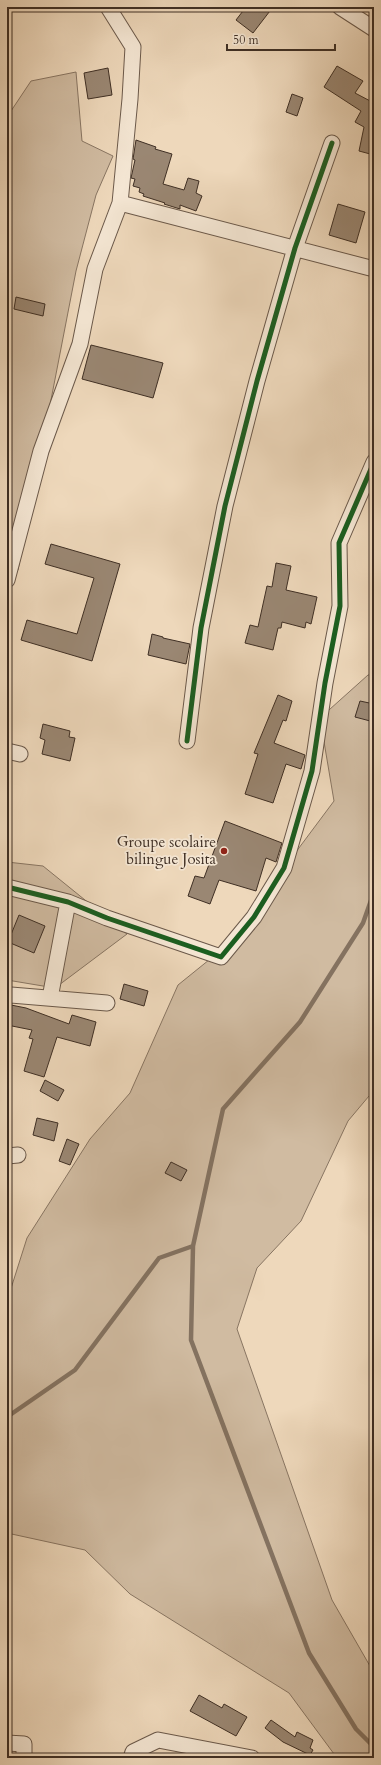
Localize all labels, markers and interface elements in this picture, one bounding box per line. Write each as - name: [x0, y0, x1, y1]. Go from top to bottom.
- scale bar: [227, 26, 335, 52]
- text: 50 m: [233, 32, 260, 48]
- place label: Groupe scolaire bilingue Josita: [117, 832, 217, 869]
- marker: Groupe scolaire bilingue Josita: [219, 846, 229, 856]

